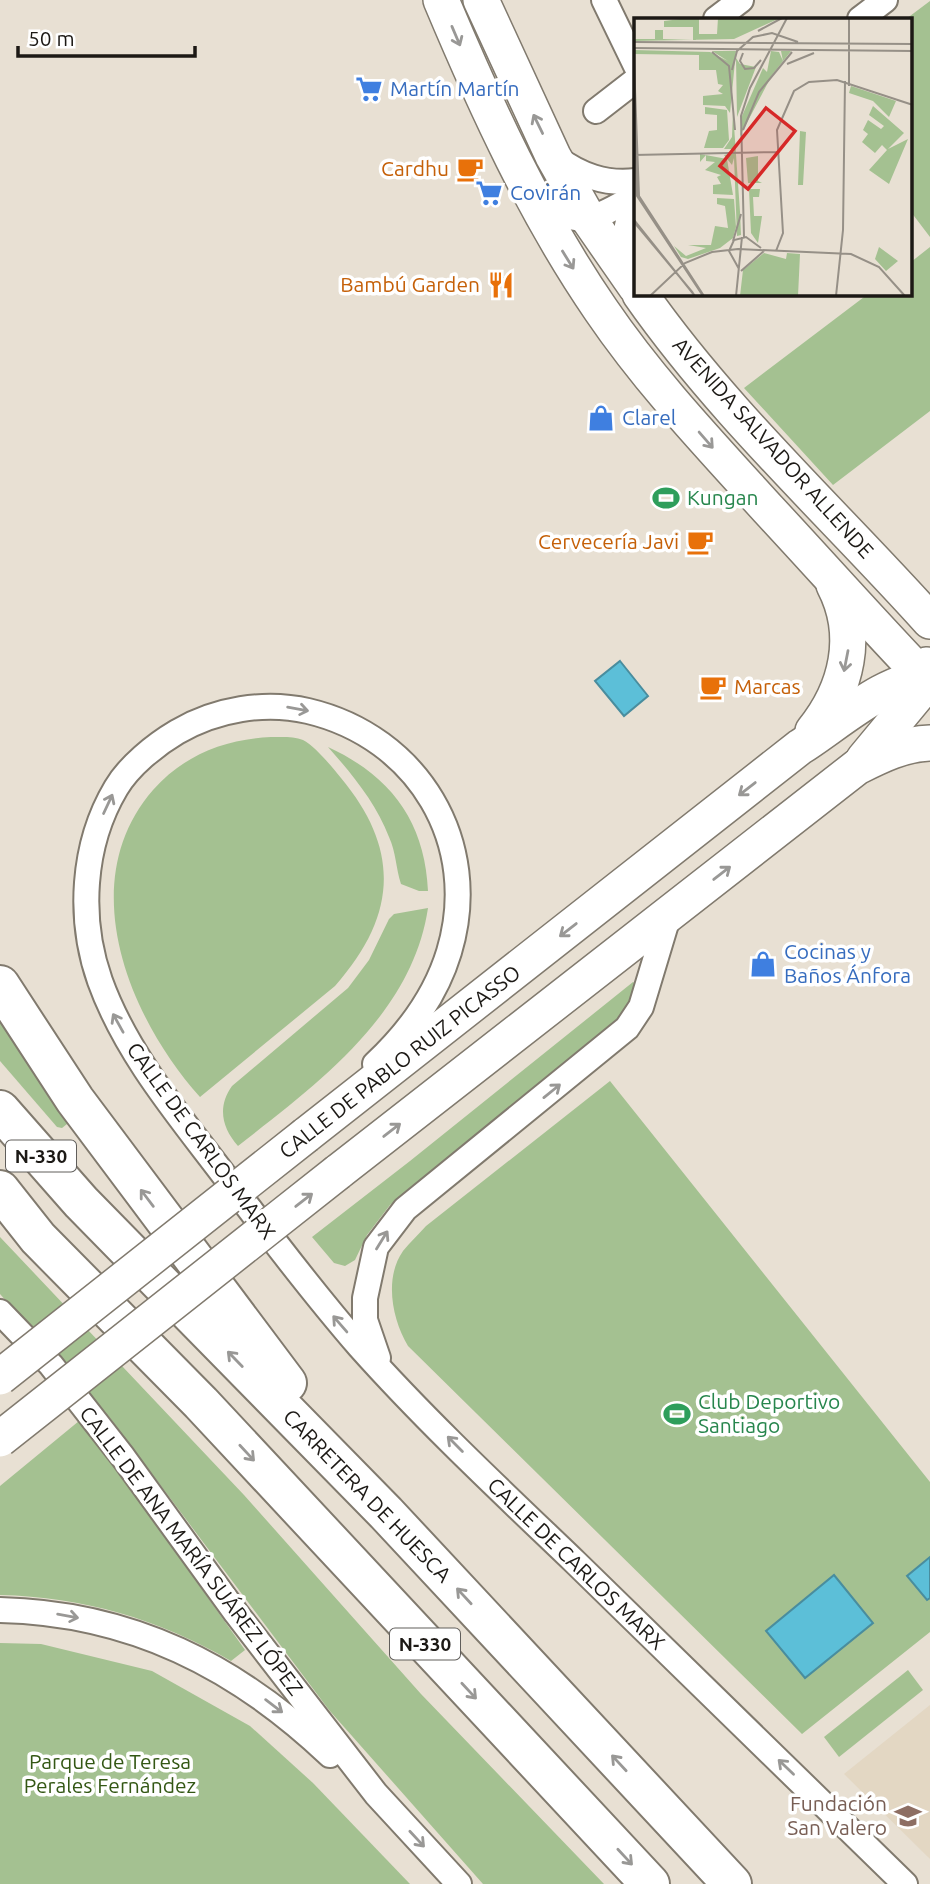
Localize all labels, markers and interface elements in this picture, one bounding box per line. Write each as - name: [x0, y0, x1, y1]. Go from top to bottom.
- scale bar: [18, 14, 194, 58]
- inset map: [634, 18, 912, 296]
- one-way arrow: [450, 25, 463, 46]
- text: 50 m: [28, 26, 75, 50]
- supermarket icon: Martín Martín: [354, 74, 384, 104]
- place label: Martín Martín: [390, 76, 520, 100]
- one-way arrow: [531, 114, 544, 135]
- cafe icon: Cardhu: [455, 154, 485, 184]
- place label: Cardhu: [381, 156, 449, 180]
- supermarket icon: Covirán: [474, 178, 504, 208]
- place label: Covirán: [510, 180, 581, 204]
- one-way arrow: [562, 249, 576, 269]
- restaurant icon: Bambú Garden: [486, 270, 516, 300]
- place label: Bambú Garden: [340, 272, 480, 296]
- street label: AVENIDA SALVADOR ALLENDE: [668, 332, 879, 562]
- shop icon: Clarel: [586, 403, 616, 433]
- place label: Clarel: [622, 405, 676, 429]
- one-way arrow: [698, 431, 714, 449]
- sports icon: Kungan: [651, 483, 681, 513]
- place label: Kungan: [687, 485, 759, 509]
- cafe icon: Cervecería Javi: [685, 527, 715, 557]
- place label: Cervecería Javi: [538, 529, 679, 553]
- one-way arrow: [839, 649, 852, 672]
- cafe icon: Marcas: [698, 672, 728, 702]
- place label: Marcas: [734, 674, 801, 698]
- one-way arrow: [286, 703, 309, 717]
- one-way arrow: [738, 782, 756, 797]
- one-way arrow: [102, 794, 116, 815]
- one-way arrow: [713, 865, 731, 880]
- one-way arrow: [559, 923, 578, 938]
- place label: Cocinas y Baños Ánfora: [784, 939, 911, 987]
- shop icon: Cocinas y Baños Ánfora: [748, 949, 778, 979]
- street label: CALLE DE PABLO RUIZ PICASSO: [274, 960, 525, 1163]
- one-way arrow: [111, 1013, 125, 1033]
- street label: CALLE DE CARLOS MARX: [122, 1038, 281, 1243]
- one-way arrow: [542, 1083, 560, 1098]
- one-way arrow: [383, 1123, 401, 1138]
- road number: N-330: [6, 1140, 76, 1172]
- one-way arrow: [140, 1189, 155, 1208]
- one-way arrow: [294, 1192, 312, 1207]
- one-way arrow: [374, 1231, 389, 1250]
- one-way arrow: [332, 1315, 348, 1333]
- one-way arrow: [227, 1351, 244, 1368]
- place label: Club Deportivo Santiago: [698, 1389, 840, 1437]
- sports icon: Club Deportivo Santiago: [662, 1399, 692, 1429]
- street label: CALLE DE ANA MARÍA SUÁREZ LÓPEZ: [75, 1401, 308, 1700]
- street label: CARRETERA DE HUESCA: [279, 1404, 457, 1587]
- one-way arrow: [446, 1436, 463, 1453]
- one-way arrow: [239, 1444, 256, 1461]
- street label: CALLE DE CARLOS MARX: [483, 1472, 670, 1654]
- one-way arrow: [455, 1588, 472, 1605]
- one-way arrow: [56, 1610, 79, 1623]
- road number: N-330: [390, 1628, 460, 1660]
- one-way arrow: [461, 1682, 478, 1699]
- one-way arrow: [265, 1698, 284, 1713]
- park label: Parque de Teresa Perales Fernández: [24, 1749, 196, 1797]
- one-way arrow: [610, 1755, 627, 1772]
- one-way arrow: [778, 1759, 795, 1776]
- place label: Fundación San Valero: [787, 1791, 887, 1839]
- school or university icon: Fundación San Valero: [893, 1801, 923, 1831]
- one-way arrow: [409, 1830, 425, 1848]
- one-way arrow: [616, 1848, 633, 1865]

